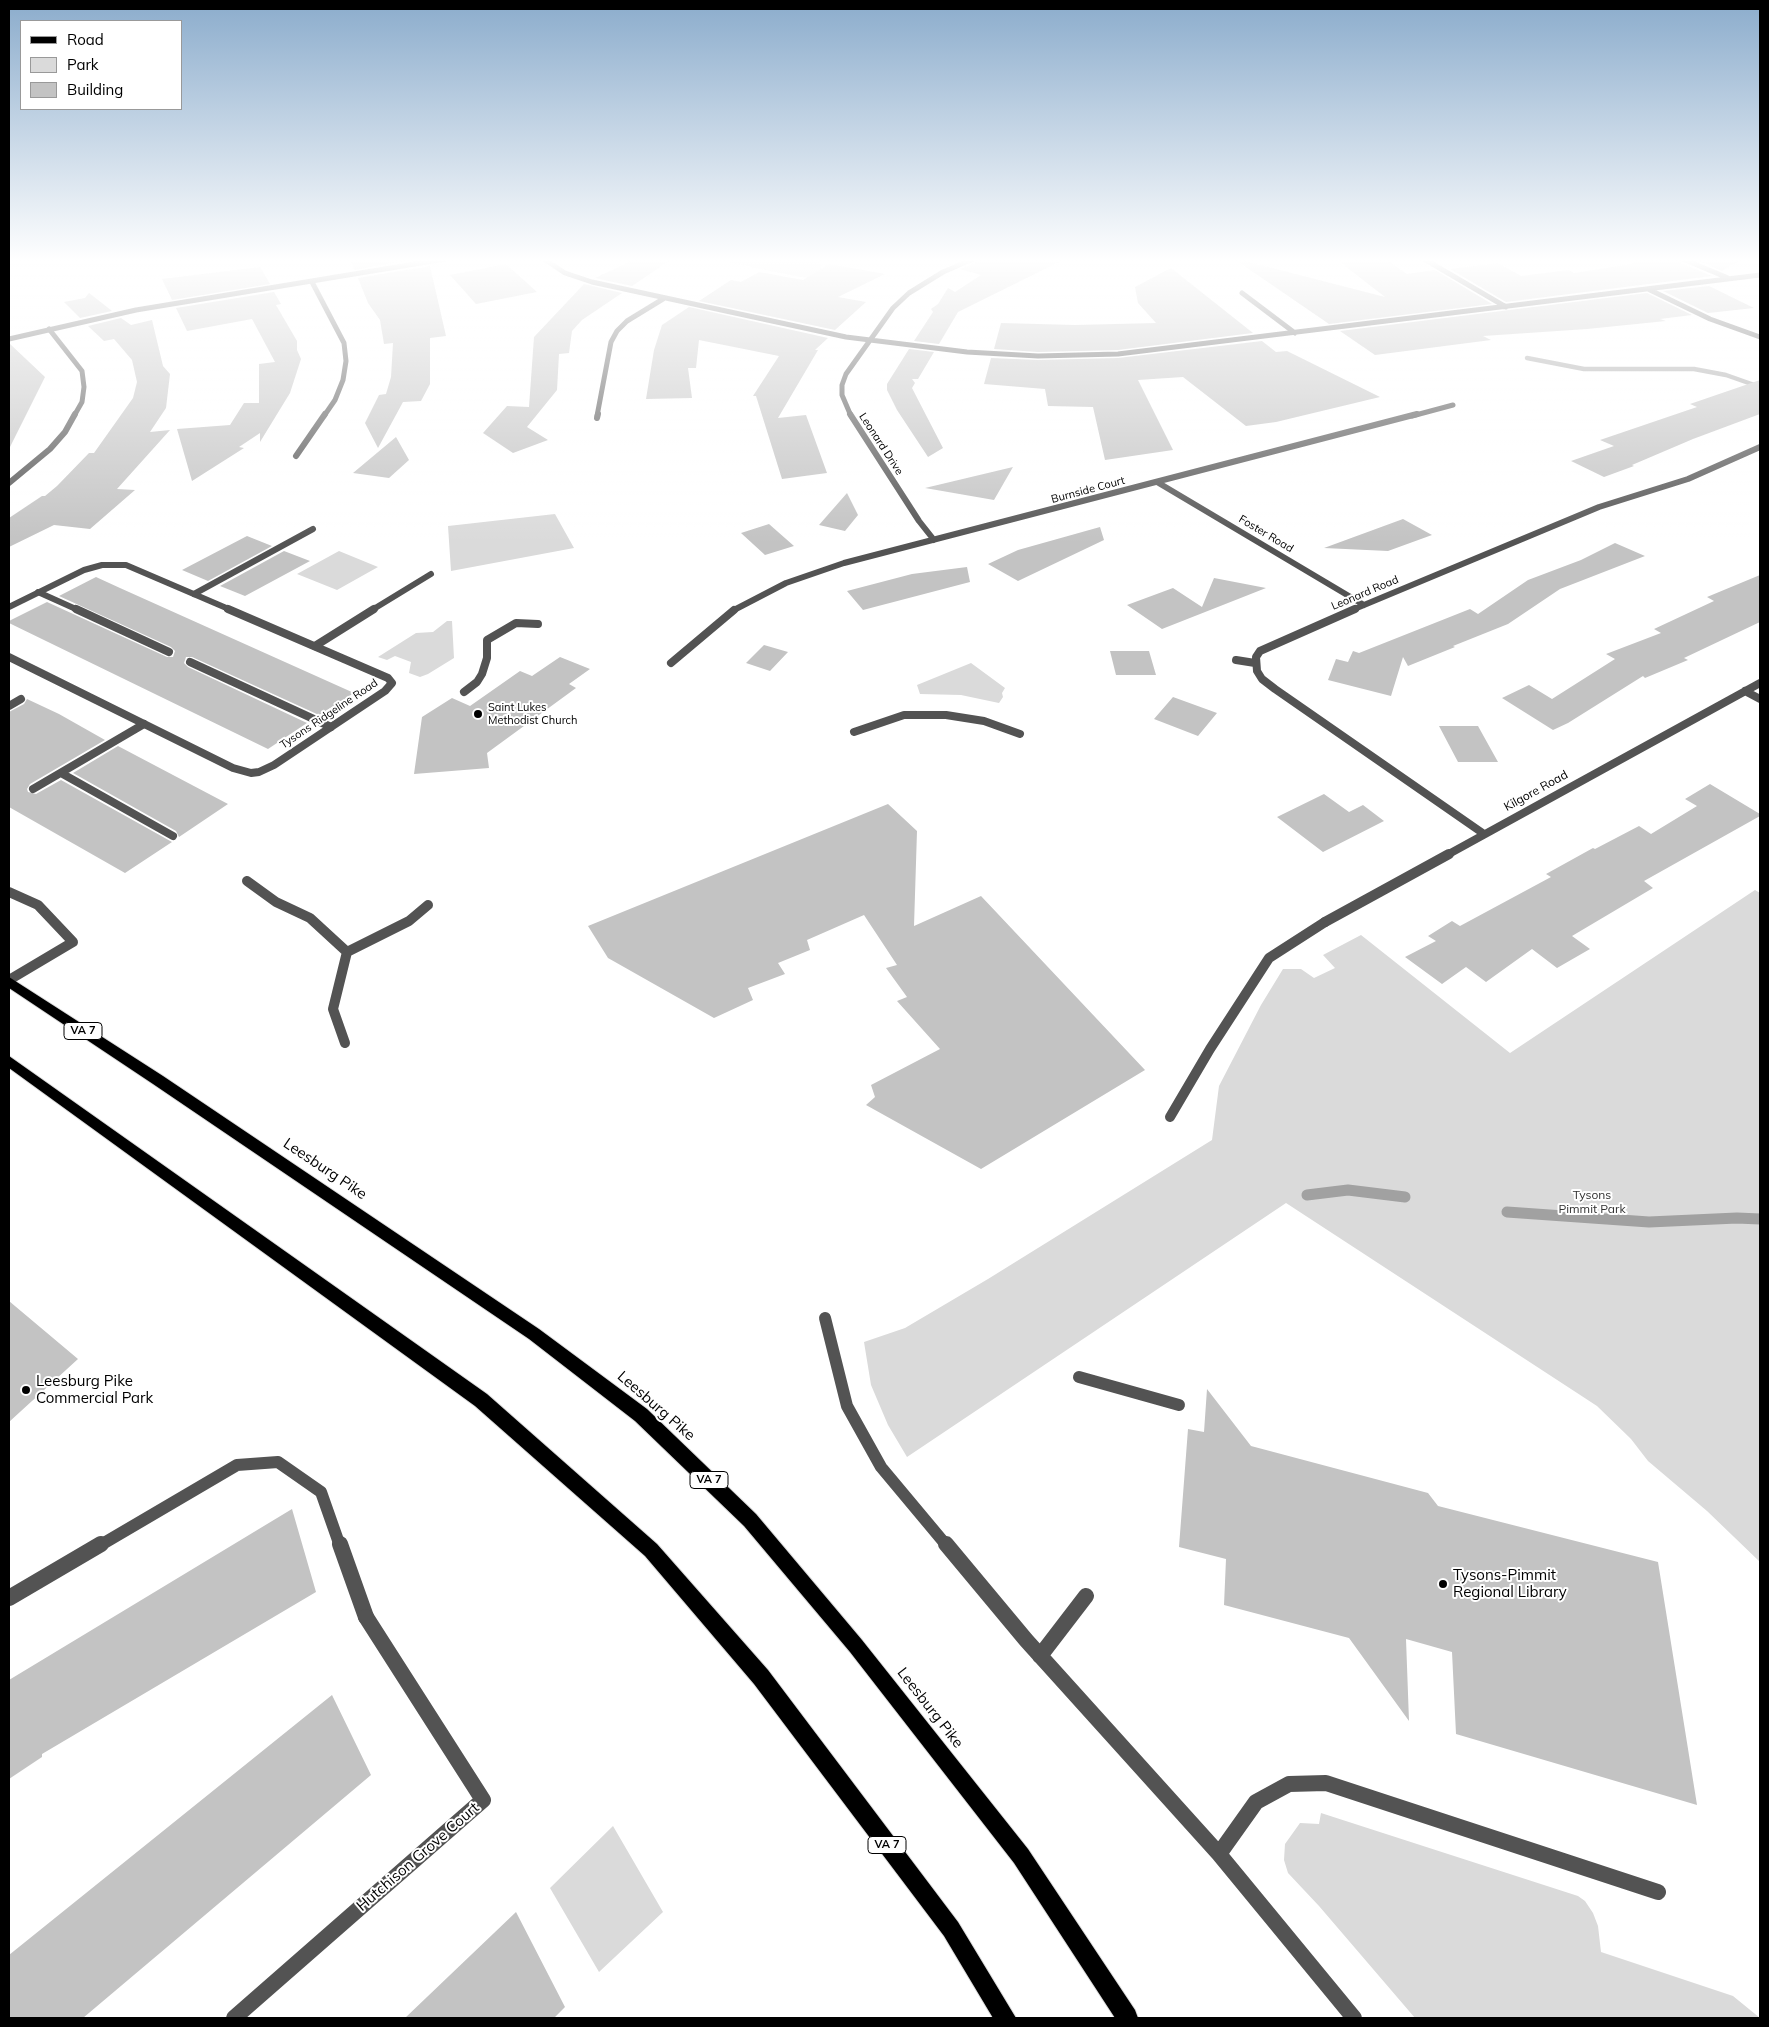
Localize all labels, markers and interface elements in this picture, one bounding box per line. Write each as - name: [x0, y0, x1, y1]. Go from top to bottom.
- legend: [20, 20, 182, 110]
- text: Road: [67, 30, 104, 49]
- text: Park: [67, 55, 99, 74]
- text: Building: [67, 80, 123, 99]
- street label: Leonard Drive: [856, 411, 906, 477]
- street label: Burnside Court: [1050, 474, 1126, 506]
- street label: Foster Road: [1236, 513, 1296, 555]
- street label: Leonard Road: [1329, 573, 1401, 613]
- street label: Tysons Ridgeline Road: [278, 676, 380, 752]
- place label: Saint Lukes Methodist Church: [488, 701, 577, 727]
- marker: Saint Lukes Methodist Church: [472, 708, 484, 720]
- street label: Kilgore Road: [1502, 768, 1570, 814]
- road number: VA 7: [64, 1022, 102, 1040]
- street label: Leesburg Pike: [280, 1134, 370, 1204]
- park label: Tysons Pimmit Park: [1558, 1188, 1626, 1216]
- street label: Leesburg Pike: [614, 1367, 698, 1445]
- place label: Leesburg Pike Commercial Park: [36, 1372, 153, 1407]
- marker: Leesburg Pike Commercial Park: [20, 1384, 32, 1396]
- road number: VA 7: [690, 1472, 728, 1488]
- place label: Tysons-Pimmit Regional Library: [1453, 1566, 1567, 1601]
- marker: Tysons-Pimmit Regional Library: [1437, 1578, 1449, 1590]
- street label: Leesburg Pike: [893, 1664, 967, 1752]
- street label: Hutchison Grove Court: [353, 1799, 483, 1915]
- road number: VA 7: [868, 1836, 906, 1854]

